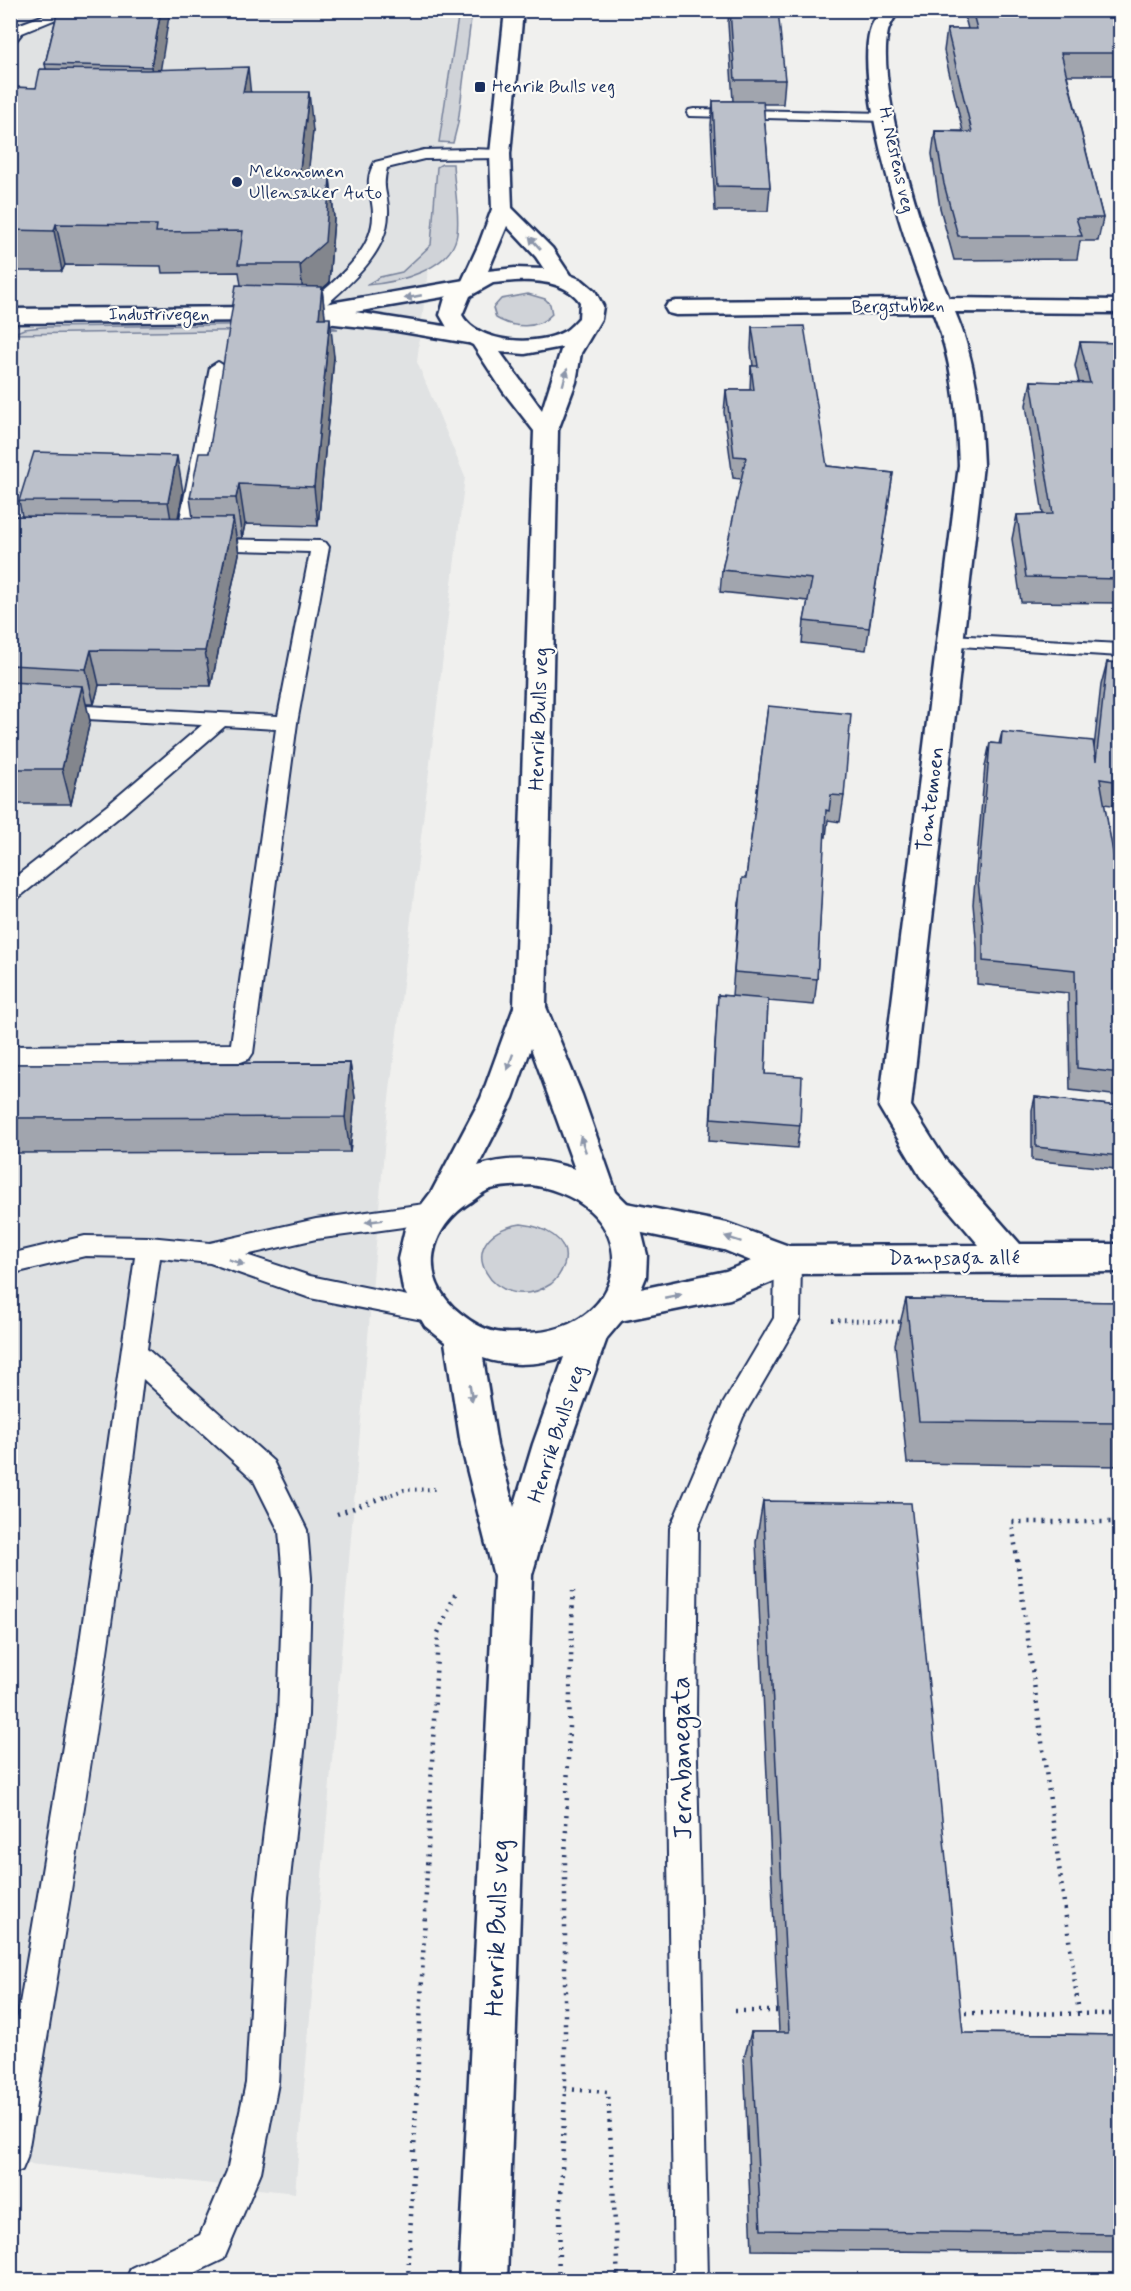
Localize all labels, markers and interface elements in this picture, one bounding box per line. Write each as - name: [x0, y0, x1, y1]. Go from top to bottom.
- place label: Henrik Bulls veg: [492, 75, 615, 99]
- marker: Henrik Bulls veg: [473, 80, 487, 94]
- street label: H. Nestens veg: [872, 105, 920, 215]
- place label: Mekonomen Ullensaker Auto: [249, 160, 382, 205]
- marker: Mekonomen Ullensaker Auto: [230, 175, 244, 189]
- one-way arrow: [528, 236, 542, 251]
- one-way arrow: [403, 293, 422, 302]
- street label: Bergstubben: [851, 294, 945, 321]
- street label: Industrivegen: [108, 303, 210, 328]
- one-way arrow: [560, 368, 570, 387]
- street label: Henrik Bulls veg: [523, 647, 555, 791]
- street label: Tomtemoen: [911, 745, 951, 853]
- one-way arrow: [505, 1053, 515, 1071]
- one-way arrow: [578, 1135, 588, 1153]
- one-way arrow: [364, 1217, 383, 1226]
- one-way arrow: [724, 1234, 742, 1243]
- street label: Dampsaga allé: [888, 1244, 1020, 1274]
- one-way arrow: [227, 1257, 245, 1267]
- one-way arrow: [663, 1291, 682, 1300]
- street label: Henrik Bulls veg: [522, 1361, 592, 1507]
- one-way arrow: [467, 1383, 476, 1402]
- street label: Jernbanegata: [665, 1676, 703, 1840]
- street label: Henrik Bulls veg: [478, 1839, 518, 2017]

